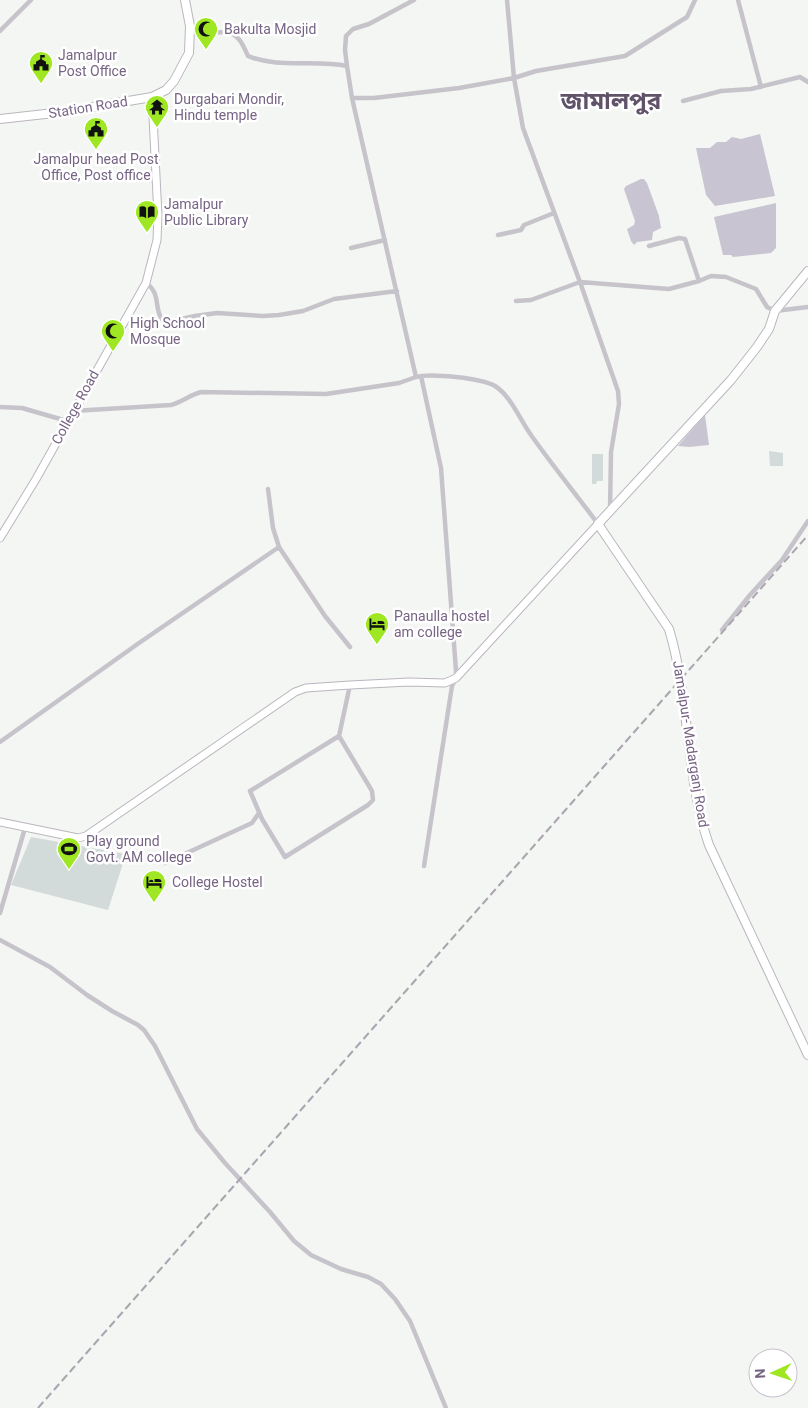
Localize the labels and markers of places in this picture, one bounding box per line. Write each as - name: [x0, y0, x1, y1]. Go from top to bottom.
- mosque icon: Bakulta Mosjid: [193, 16, 219, 50]
- place label: Bakulta Mosjid: [224, 21, 316, 37]
- place label: Jamalpur Post Office: [58, 47, 126, 79]
- public building icon: Jamalpur Post Office: [28, 50, 54, 84]
- place label: Durgabari Mondir, Hindu temple: [174, 91, 284, 123]
- temple icon: Durgabari Mondir, Hindu temple: [144, 94, 170, 128]
- public building icon: Jamalpur head Post Office, Post office: [83, 116, 109, 150]
- place label: Jamalpur head Post Office, Post office: [33, 151, 159, 183]
- place label: Jamalpur Public Library: [164, 196, 249, 228]
- library icon: Jamalpur Public Library: [134, 199, 160, 233]
- place label: High School Mosque: [130, 315, 205, 347]
- mosque icon: High School Mosque: [100, 318, 126, 352]
- place label: Panaulla hostel am college: [394, 608, 490, 640]
- hotel icon: Panaulla hostel am college: [364, 611, 390, 645]
- place label: Play ground Govt. AM college: [86, 833, 192, 865]
- sports icon: Play ground Govt. AM college: [56, 836, 82, 870]
- hotel icon: College Hostel: [141, 869, 167, 903]
- place label: College Hostel: [172, 874, 263, 890]

